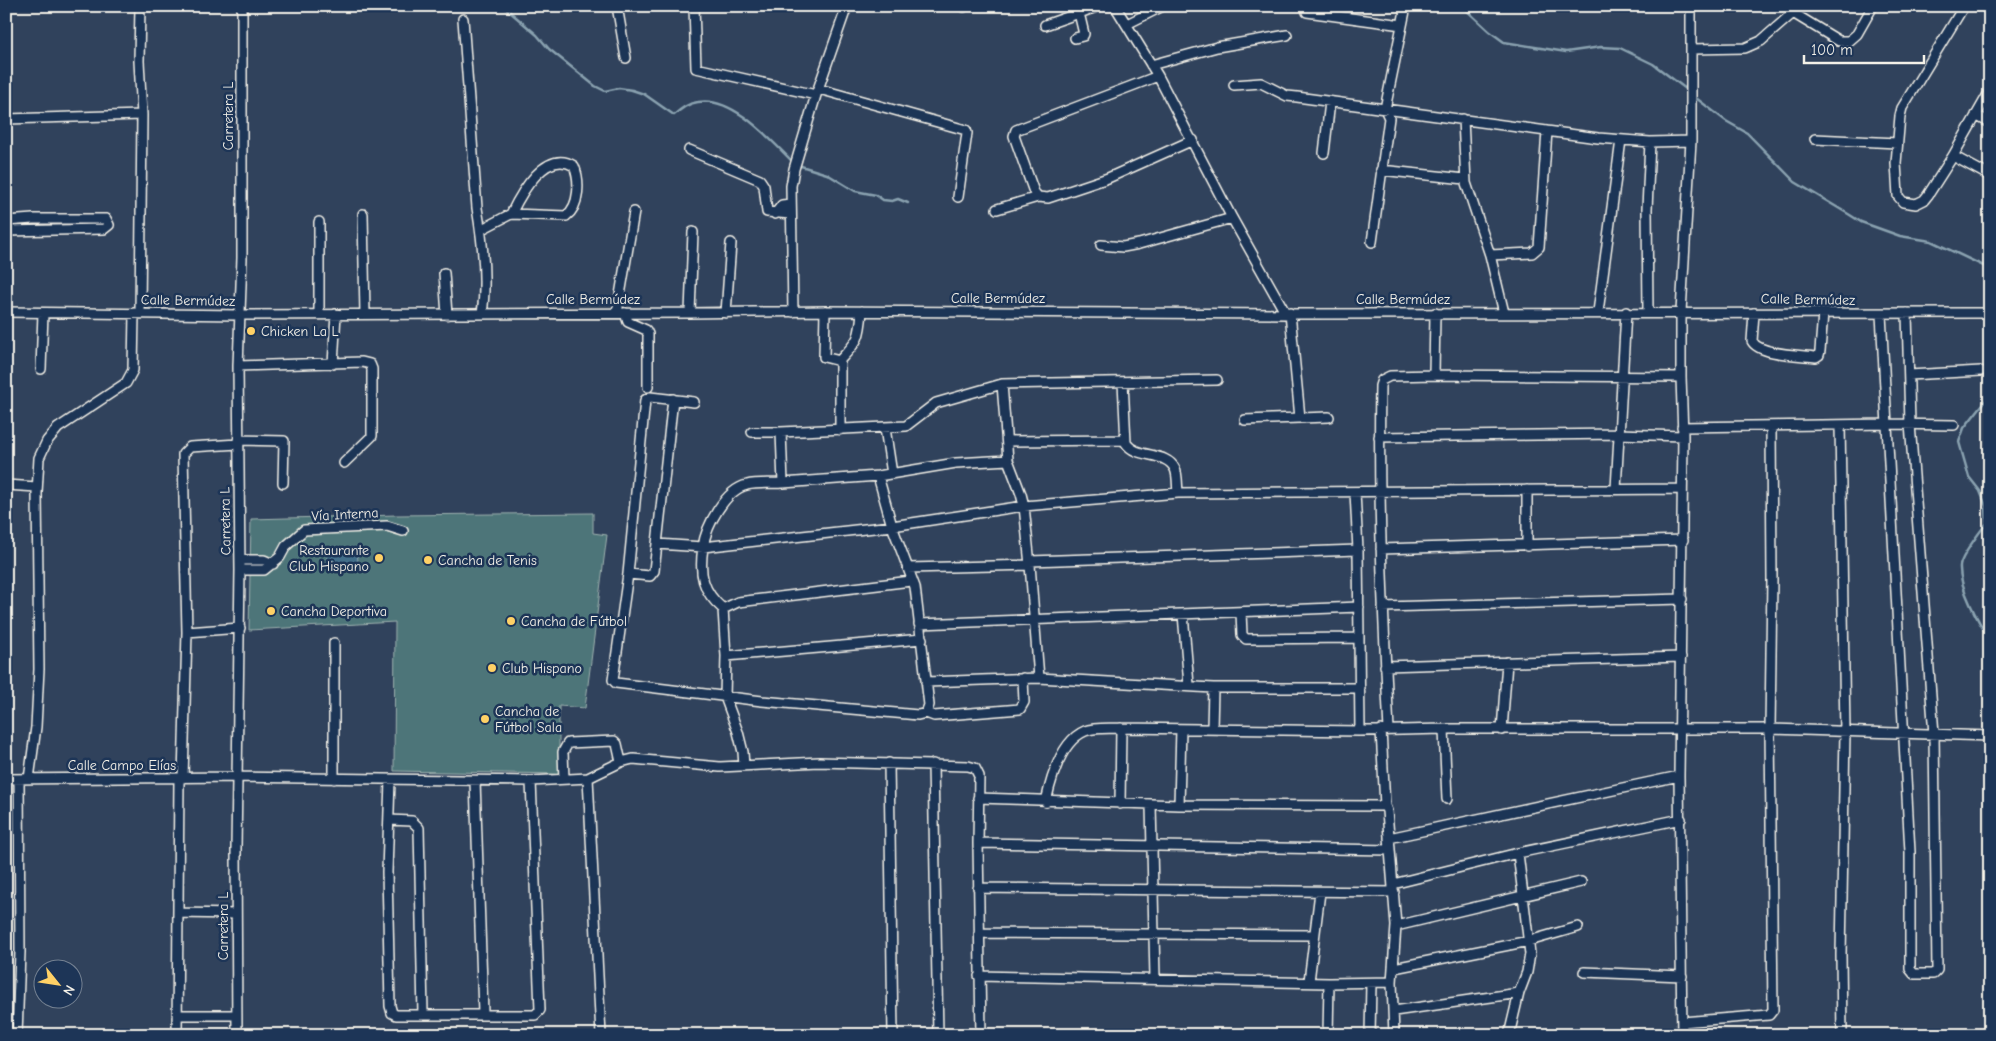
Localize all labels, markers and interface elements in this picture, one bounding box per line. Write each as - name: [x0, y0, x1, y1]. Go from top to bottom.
- scale bar: [1804, 32, 1924, 64]
- text: 100 m: [1811, 41, 1853, 59]
- street label: Carretera L: [220, 82, 237, 150]
- street label: Calle Bermúdez: [951, 290, 1045, 307]
- street label: Calle Bermúdez: [1761, 290, 1855, 309]
- street label: Calle Bermúdez: [141, 291, 235, 310]
- street label: Calle Bermúdez: [546, 291, 640, 308]
- street label: Calle Bermúdez: [1356, 291, 1450, 308]
- place label: Chicken La L: [261, 323, 339, 340]
- marker: Chicken La L: [245, 325, 257, 337]
- street label: Carretera L: [216, 487, 235, 555]
- street label: Vía Interna: [311, 504, 379, 525]
- place label: Restaurante Club Hispano: [289, 542, 369, 575]
- marker: Restaurante Club Hispano: [373, 552, 385, 564]
- place label: Cancha de Tenis: [438, 552, 537, 569]
- marker: Cancha de Tenis: [422, 554, 434, 566]
- place label: Cancha Deportiva: [281, 603, 387, 620]
- marker: Cancha Deportiva: [265, 605, 277, 617]
- place label: Cancha de Fútbol: [521, 613, 627, 630]
- marker: Cancha de Fútbol: [505, 615, 517, 627]
- place label: Club Hispano: [502, 660, 582, 677]
- marker: Club Hispano: [486, 662, 498, 674]
- place label: Cancha de Fútbol Sala: [495, 703, 562, 736]
- marker: Cancha de Fútbol Sala: [479, 713, 491, 725]
- street label: Calle Campo Elías: [68, 757, 176, 774]
- street label: Carretera L: [215, 892, 232, 960]
- north arrow: [32, 958, 82, 1008]
- text: N: [59, 982, 78, 998]

